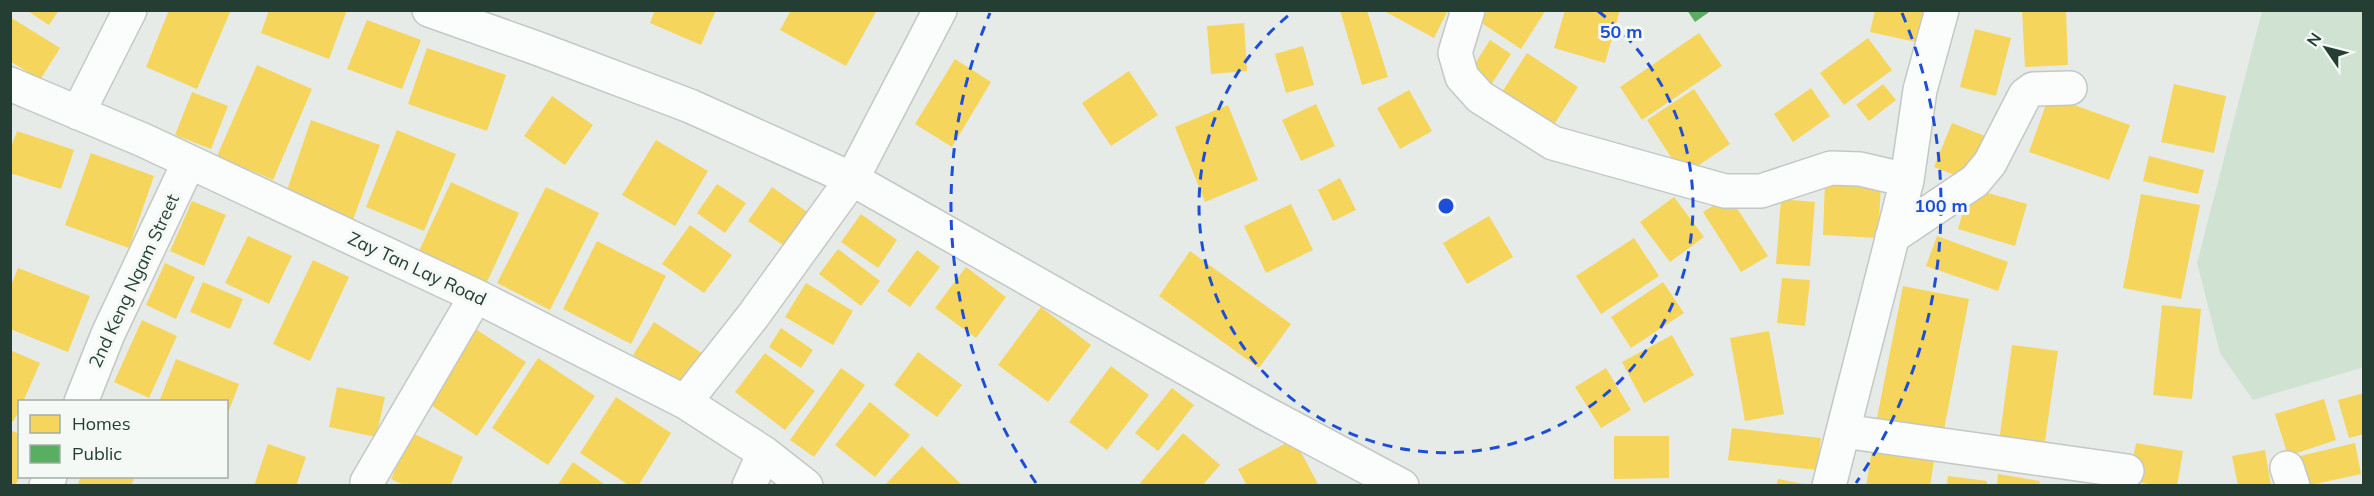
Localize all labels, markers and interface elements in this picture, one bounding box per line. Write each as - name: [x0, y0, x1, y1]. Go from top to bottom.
- north arrow: [2296, 18, 2356, 78]
- text: 50 m: [1600, 20, 1642, 43]
- text: N: [2302, 29, 2325, 50]
- street label: 2nd Keng Ngam Street: [83, 190, 184, 371]
- text: 100 m: [1914, 194, 1968, 217]
- centre of rings: [1436, 196, 1456, 216]
- street label: Zay Tan Lay Road: [344, 226, 490, 311]
- legend: [18, 400, 228, 478]
- text: Homes: [72, 412, 131, 435]
- text: Public: [72, 442, 122, 465]

